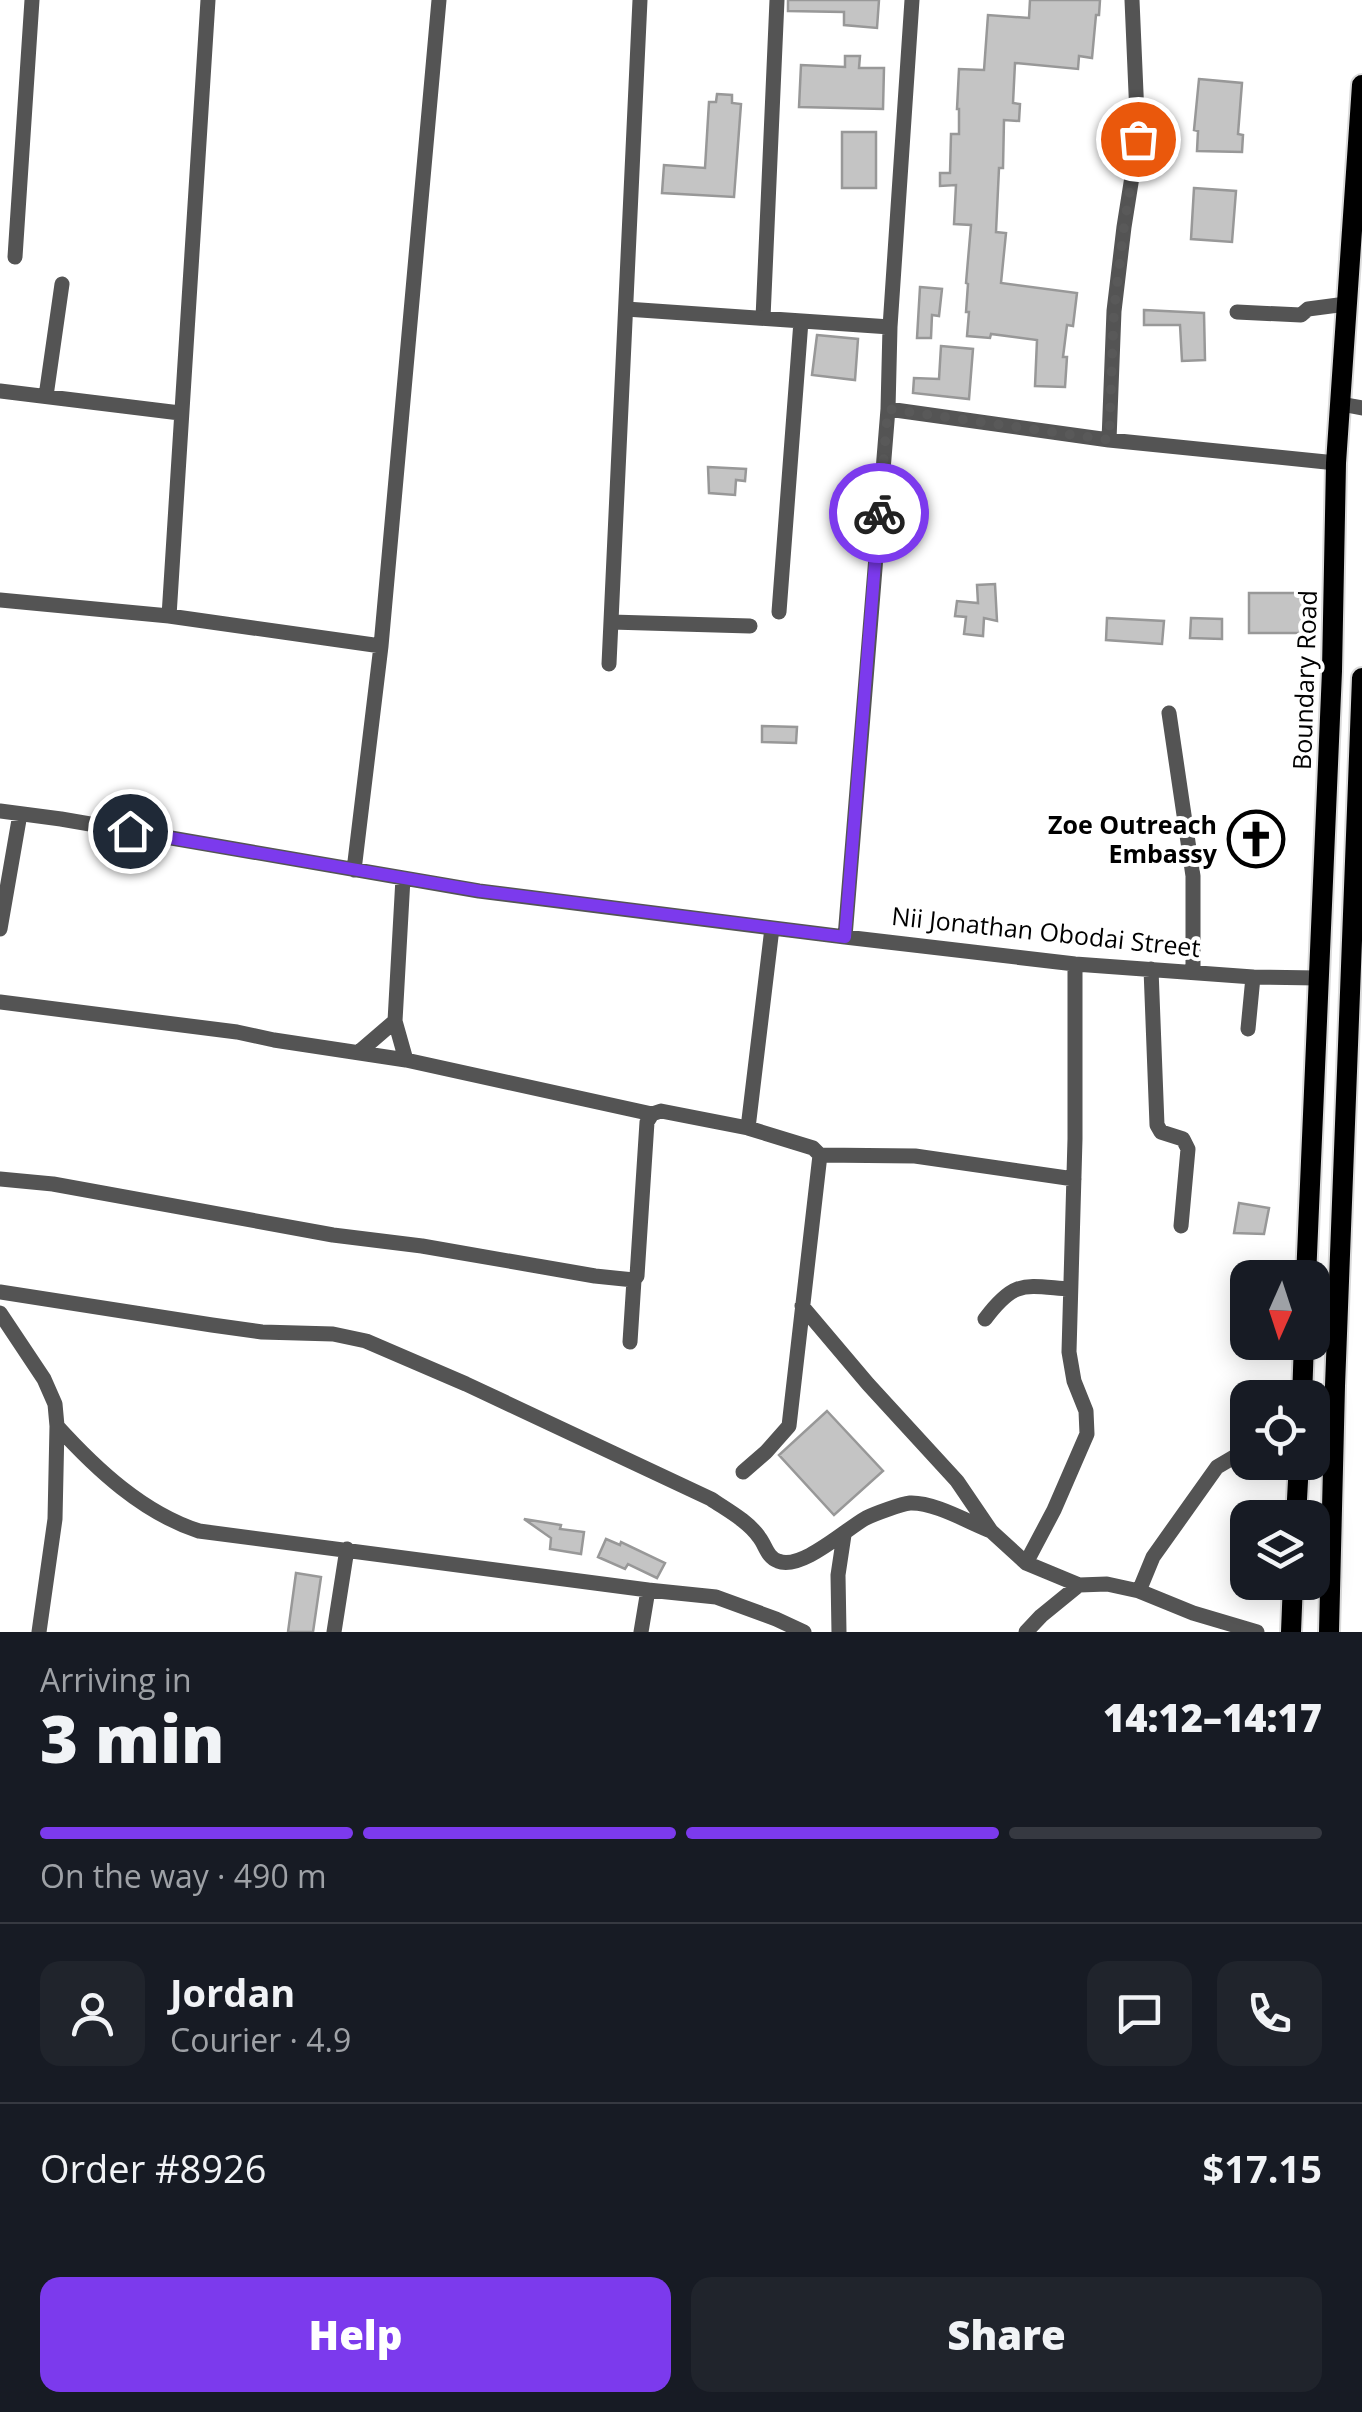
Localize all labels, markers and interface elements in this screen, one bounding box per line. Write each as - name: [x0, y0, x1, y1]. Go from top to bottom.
- pin: [1096, 97, 1181, 182]
- icon: bag: [1111, 112, 1166, 167]
- courier: [829, 463, 929, 563]
- icon: bike: [852, 486, 907, 541]
- street label: Boundary Road: [1284, 589, 1324, 770]
- pin: [88, 789, 173, 874]
- icon: home: [103, 804, 158, 859]
- place label: Zoe Outreach Embassy: [1048, 807, 1218, 870]
- church icon: Zoe Outreach Embassy: [1226, 809, 1286, 869]
- street label: Nii Jonathan Obodai Street: [890, 898, 1202, 964]
- north arrow: [1230, 1260, 1330, 1360]
- map controls: [1230, 1260, 1330, 1600]
- button: locate: [1230, 1380, 1330, 1480]
- button: layers: [1230, 1500, 1330, 1600]
- text: Arriving in: [40, 1658, 192, 1701]
- text: 14:12–14:17: [1103, 1691, 1322, 1743]
- text: 3 min: [40, 1694, 225, 1782]
- text: On the way · 490 m: [40, 1854, 327, 1897]
- button: person: [40, 1961, 145, 2066]
- button: chat: [1087, 1961, 1192, 2066]
- button: phone: [1217, 1961, 1322, 2066]
- text: Jordan: [170, 1966, 295, 2018]
- text: Courier · 4.9: [170, 2018, 351, 2061]
- text: Order #8926: [40, 2142, 267, 2194]
- text: $17.15: [1203, 2142, 1322, 2194]
- button: Help: [40, 2277, 671, 2392]
- button: Share: [691, 2277, 1322, 2392]

